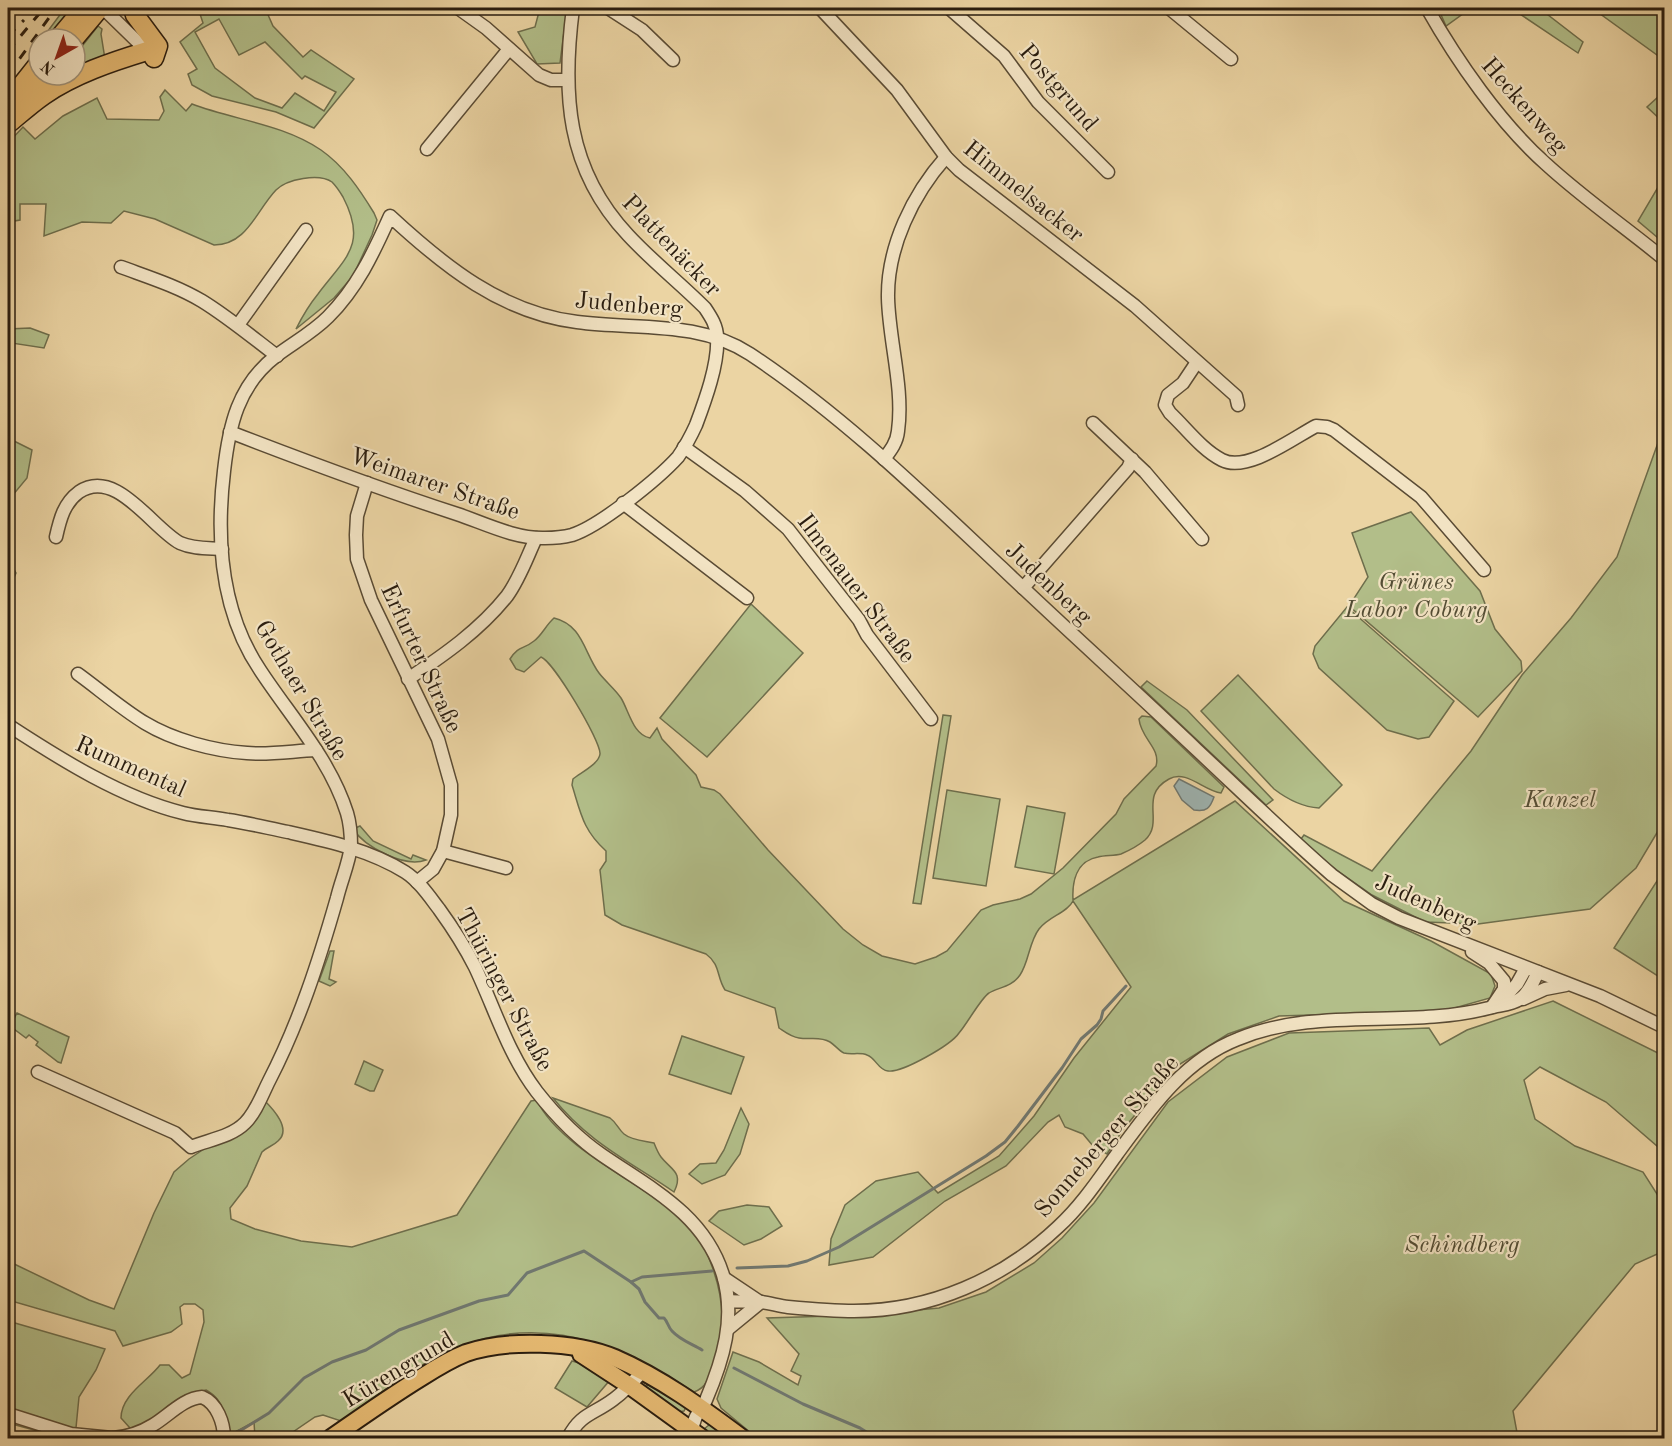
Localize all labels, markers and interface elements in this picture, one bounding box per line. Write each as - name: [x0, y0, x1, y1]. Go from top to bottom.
- north arrow: [27, 27, 87, 87]
- street label: Postgrund: [1013, 40, 1102, 137]
- street label: Heckenweg: [1476, 54, 1571, 159]
- text: N: [38, 56, 58, 77]
- street label: Himmelsacker: [958, 137, 1088, 248]
- street label: Plattenäcker: [616, 191, 725, 302]
- street label: Judenberg: [574, 289, 684, 323]
- street label: Weimarer Straße: [346, 445, 522, 525]
- street label: Ilmenauer Straße: [792, 510, 919, 668]
- street label: Judenberg: [1000, 539, 1095, 630]
- park label: Grünes Labor Coburg: [1343, 571, 1488, 623]
- street label: Erfurter Straße: [375, 581, 465, 737]
- street label: Gothaer Straße: [249, 617, 351, 765]
- street label: Rummental: [71, 733, 189, 803]
- park label: Kanzel: [1523, 789, 1596, 813]
- street label: Judenberg: [1371, 871, 1480, 937]
- street label: Thüringer Straße: [450, 904, 556, 1076]
- street label: Sonneberger Straße: [1031, 1052, 1184, 1223]
- park label: Schindberg: [1404, 1234, 1520, 1258]
- street label: Kürengrund: [339, 1328, 459, 1413]

